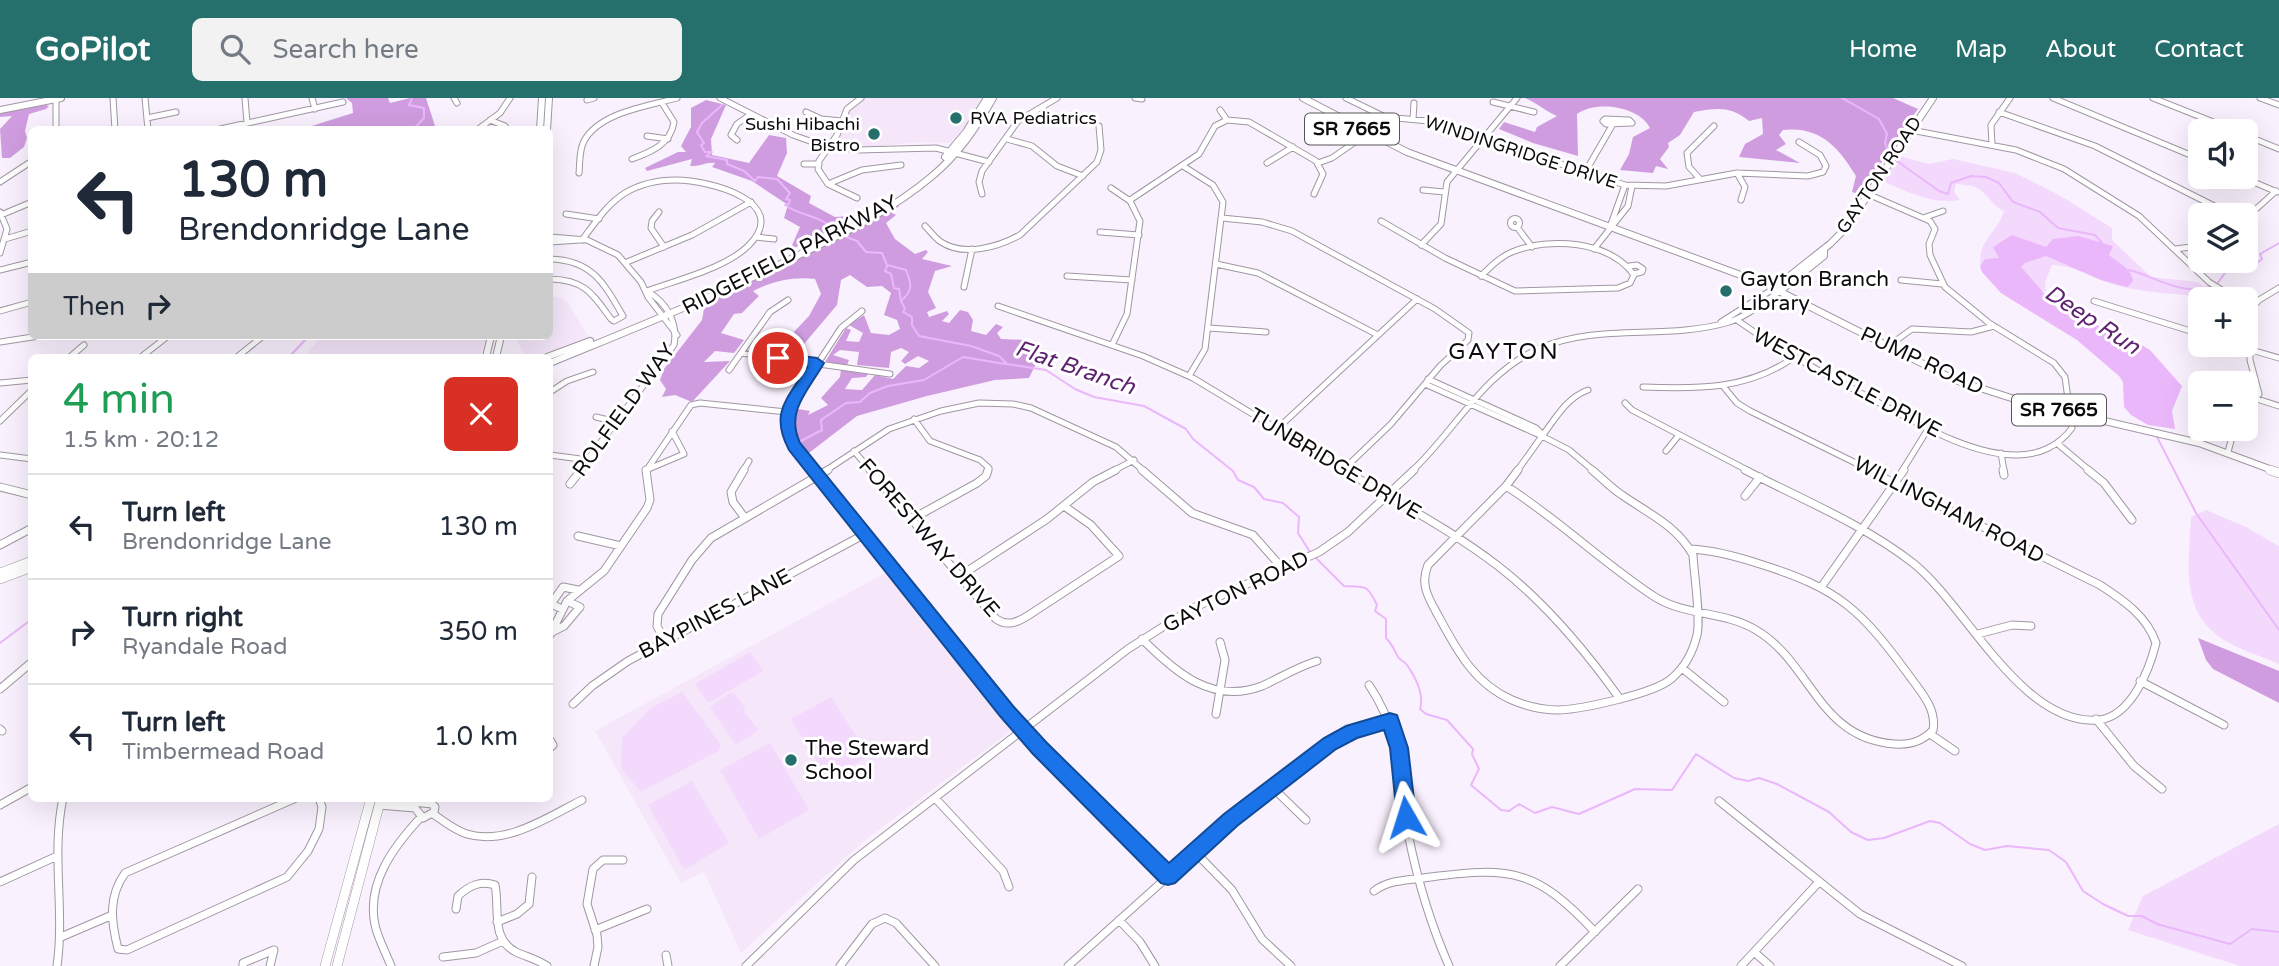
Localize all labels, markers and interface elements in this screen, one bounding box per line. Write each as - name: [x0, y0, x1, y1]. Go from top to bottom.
- search box: [192, 18, 682, 81]
- text: GoPilot: [35, 30, 150, 69]
- icon: search: [216, 30, 254, 68]
- text: Search here: [272, 34, 419, 65]
- text: Home: [1849, 35, 1917, 64]
- text: Map: [1955, 35, 2007, 64]
- text: About: [2045, 35, 2116, 64]
- text: Contact: [2154, 35, 2244, 64]
- place label: RVA Pediatrics: [970, 107, 1097, 129]
- marker: RVA Pediatrics: [948, 110, 964, 126]
- street label: WINDINGRIDGE DRIVE: [1422, 110, 1620, 194]
- street label: GAYTON ROAD: [1832, 112, 1926, 238]
- place label: Sushi Hibachi Bistro: [745, 113, 860, 156]
- road number: SR 7665: [1305, 114, 1399, 144]
- map controls: [2188, 119, 2258, 441]
- button: sound: [2188, 119, 2258, 189]
- marker: Sushi Hibachi Bistro: [866, 126, 882, 142]
- text: 130 m: [178, 151, 328, 210]
- icon: left: [63, 154, 154, 245]
- street label: RIDGEFIELD PARKWAY: [678, 190, 902, 320]
- button: layers: [2188, 203, 2258, 273]
- text: Brendonridge Lane: [178, 211, 470, 249]
- place label: Gayton Branch Library: [1740, 267, 1889, 316]
- water label: Deep Run: [2039, 279, 2146, 362]
- marker: Gayton Branch Library: [1718, 283, 1734, 299]
- icon: right: [139, 287, 177, 325]
- button: +: [2188, 287, 2258, 357]
- text: Then: [63, 291, 125, 322]
- street label: PUMP ROAD: [1856, 322, 1988, 400]
- street label: WESTCASTLE DRIVE: [1748, 323, 1946, 443]
- pin: [748, 328, 808, 388]
- water label: Flat Branch: [1011, 334, 1139, 402]
- street label: ROLFIELD WAY: [567, 338, 681, 482]
- district label: GAYTON: [1448, 338, 1560, 366]
- icon: arrive: [759, 339, 797, 377]
- button: −: [2188, 371, 2258, 441]
- text: 4 min: [63, 374, 175, 425]
- button: close: [444, 377, 518, 451]
- road number: SR 7665: [2012, 394, 2106, 426]
- street label: TUNBRIDGE DRIVE: [1244, 403, 1426, 525]
- text: 1.5 km · 20:12: [63, 426, 219, 454]
- street label: WILLINGHAM ROAD: [1850, 451, 2048, 569]
- street label: FORESTWAY DRIVE: [853, 454, 1005, 622]
- text: Turn left: [122, 497, 225, 528]
- icon: left: [63, 508, 101, 546]
- text: 130 m: [438, 511, 518, 542]
- text: Brendonridge Lane: [122, 528, 332, 556]
- street label: GAYTON ROAD: [1159, 546, 1313, 638]
- street label: BAYPINES LANE: [635, 563, 795, 665]
- text: Turn right: [122, 602, 243, 633]
- icon: right: [63, 613, 101, 651]
- text: 350 m: [438, 616, 518, 647]
- text: Ryandale Road: [122, 633, 288, 661]
- text: Turn left: [122, 707, 225, 738]
- icon: left: [63, 718, 101, 756]
- text: 1.0 km: [434, 721, 518, 752]
- place label: The Steward School: [805, 736, 929, 785]
- text: Timbermead Road: [122, 738, 324, 766]
- marker: The Steward School: [783, 752, 799, 768]
- position arrow: [1369, 780, 1443, 854]

